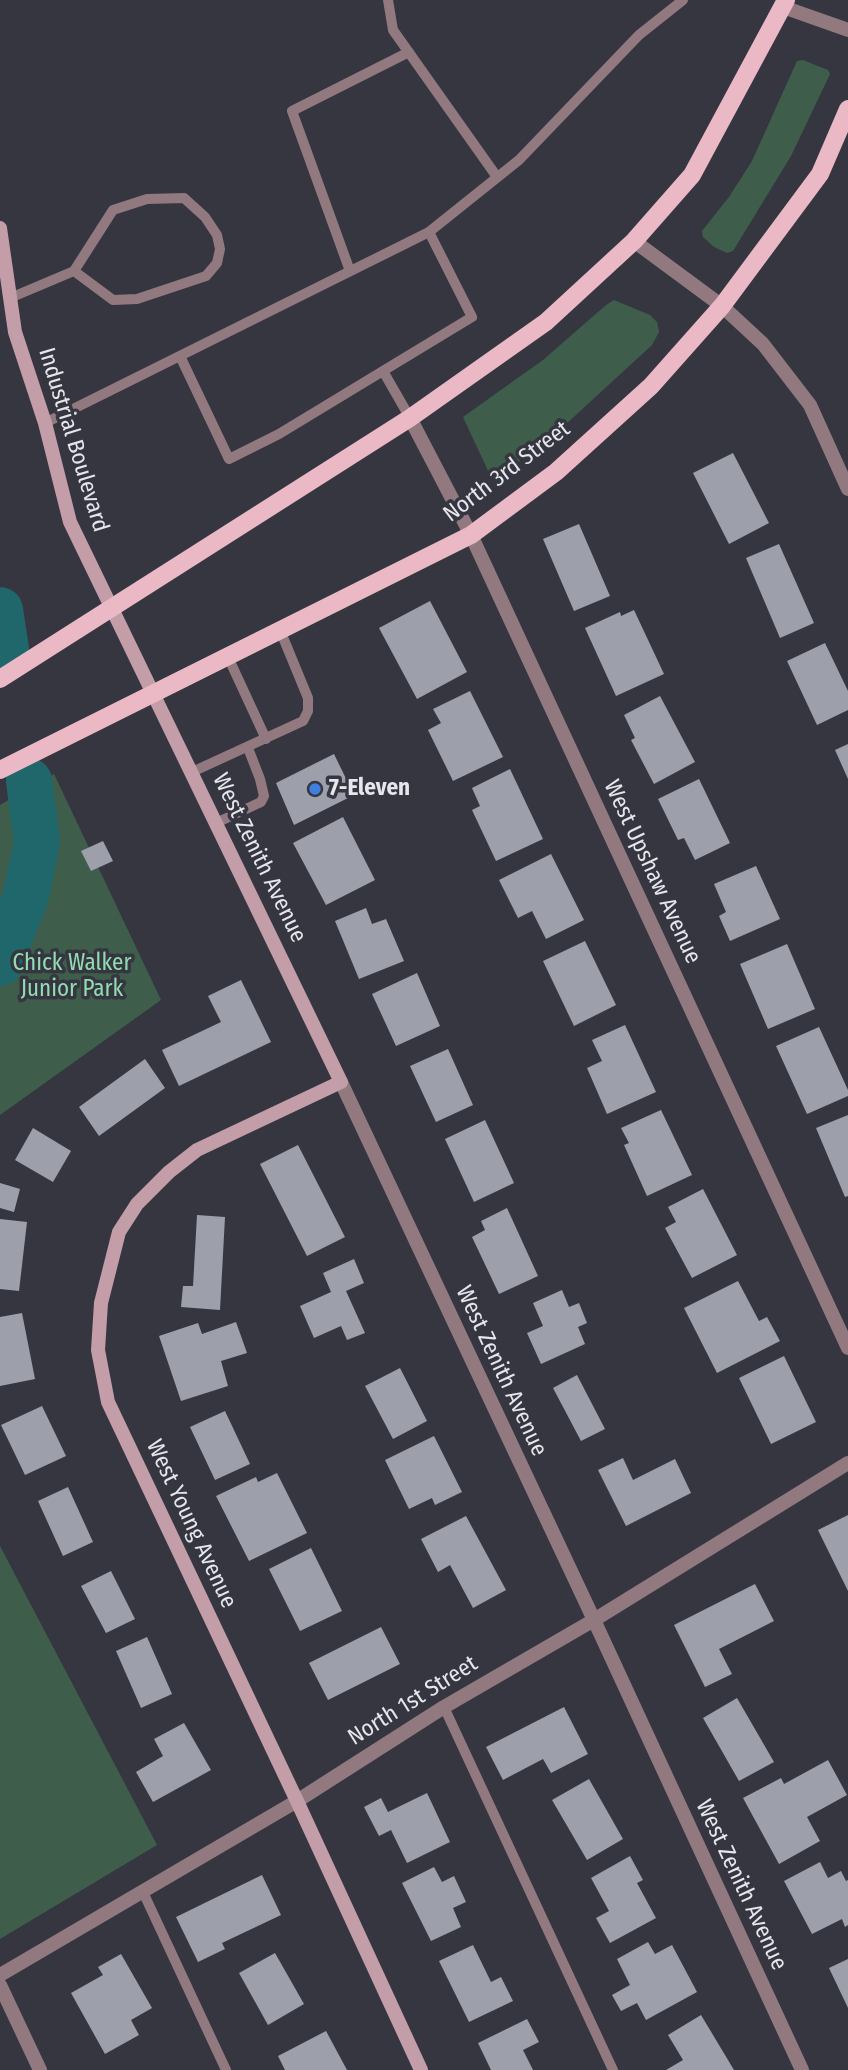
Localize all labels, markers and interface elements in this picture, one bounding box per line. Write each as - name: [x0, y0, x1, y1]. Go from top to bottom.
- street label: Industrial Boulevard: [32, 345, 114, 535]
- street label: North 3rd Street: [438, 415, 576, 529]
- street label: West Zenith Avenue: [206, 769, 312, 947]
- place label: 7-Eleven: [329, 775, 410, 803]
- street label: West Upshaw Avenue: [597, 776, 707, 968]
- marker: 7-Eleven: [307, 781, 323, 797]
- park label: Chick Walker Junior Park: [13, 950, 131, 1004]
- street label: West Zenith Avenue: [449, 1281, 553, 1461]
- street label: West Young Avenue: [140, 1435, 242, 1613]
- street label: North 1st Street: [343, 1650, 483, 1752]
- street label: West Zenith Avenue: [689, 1795, 793, 1975]

